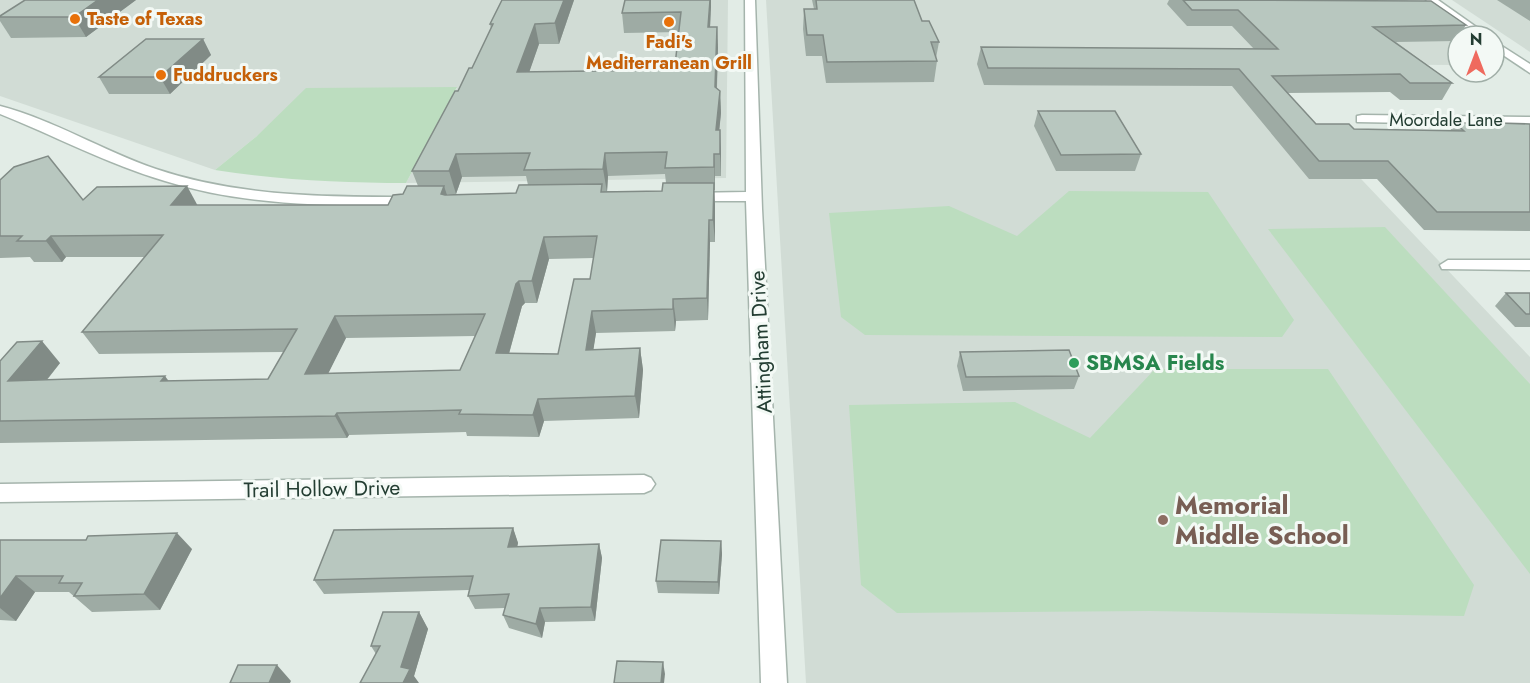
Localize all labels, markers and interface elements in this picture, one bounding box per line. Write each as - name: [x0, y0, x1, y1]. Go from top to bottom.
- place label: Taste of Texas: [87, 6, 203, 32]
- marker: Taste of Texas: [68, 12, 82, 26]
- marker: Fadi's Mediterranean Grill: [662, 15, 676, 29]
- north arrow: [1446, 24, 1506, 84]
- text: N: [1470, 28, 1482, 51]
- place label: Fadi's Mediterranean Grill: [586, 29, 752, 76]
- place label: Fuddruckers: [173, 62, 278, 88]
- marker: Fuddruckers: [154, 68, 168, 82]
- street label: Moordale Lane: [1389, 107, 1503, 133]
- street label: Attingham Drive: [742, 270, 780, 414]
- place label: SBMSA Fields: [1086, 348, 1225, 378]
- marker: SBMSA Fields: [1067, 356, 1081, 370]
- street label: Trail Hollow Drive: [243, 473, 401, 505]
- place label: Memorial Middle School: [1175, 486, 1349, 554]
- marker: Memorial Middle School: [1156, 513, 1170, 527]

